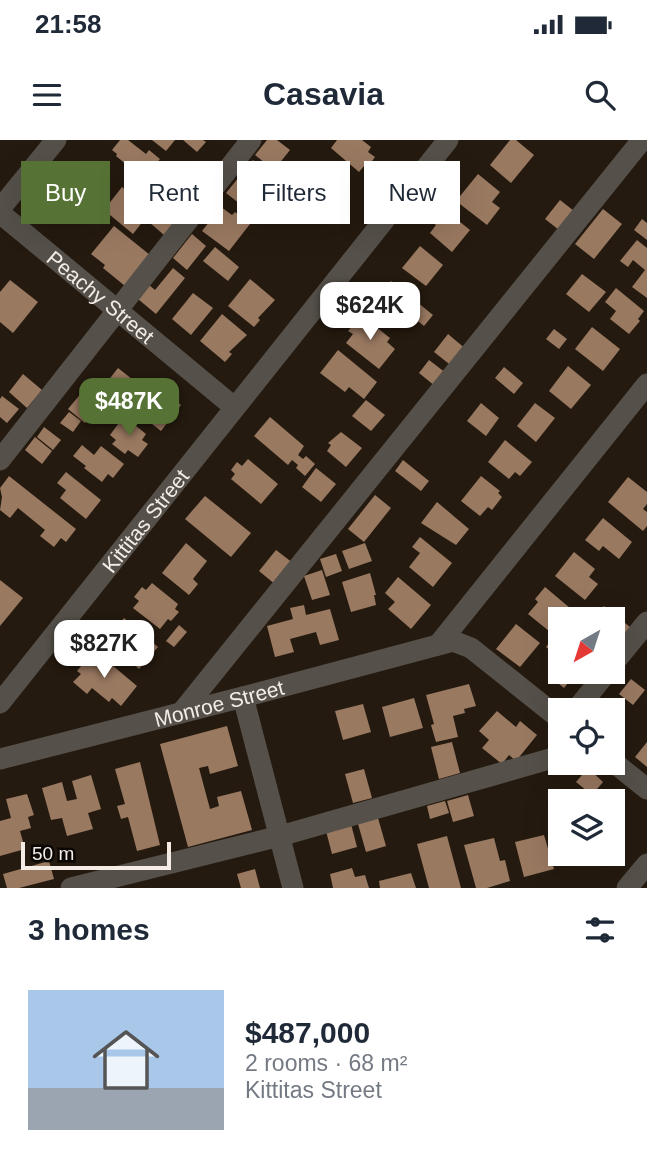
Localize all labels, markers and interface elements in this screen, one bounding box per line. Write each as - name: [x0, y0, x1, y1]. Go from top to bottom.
- text: 21:58: [35, 9, 102, 39]
- icon: menu: [28, 76, 66, 114]
- text: Casavia: [263, 76, 384, 112]
- icon: search: [581, 76, 619, 114]
- chip: Buy: [21, 161, 110, 224]
- chip: Rent: [124, 161, 223, 224]
- chip: Filters: [237, 161, 350, 224]
- chip: New: [364, 161, 460, 224]
- street label: Peachy Street: [43, 246, 159, 348]
- pin: $624K: [321, 282, 419, 342]
- text: $624K: [336, 292, 404, 318]
- pin: $487K: [80, 378, 178, 438]
- text: $487K: [95, 388, 163, 414]
- street label: Kittitas Street: [97, 464, 193, 577]
- north arrow: [548, 607, 625, 684]
- map controls: [548, 607, 625, 866]
- pin: $827K: [55, 620, 153, 680]
- text: $827K: [70, 630, 138, 656]
- street label: Monroe Street: [152, 675, 287, 731]
- button: locate: [548, 698, 625, 775]
- button: layers: [548, 789, 625, 866]
- scale bar: [21, 839, 172, 871]
- text: 50 m: [32, 843, 74, 864]
- icon: filters: [581, 911, 619, 949]
- text: 3 homes: [28, 913, 150, 946]
- text: $487,000: [245, 1016, 370, 1049]
- icon: home: [84, 1018, 168, 1102]
- text: 2 rooms · 68 m²: [245, 1050, 407, 1076]
- text: Kittitas Street: [245, 1077, 382, 1103]

